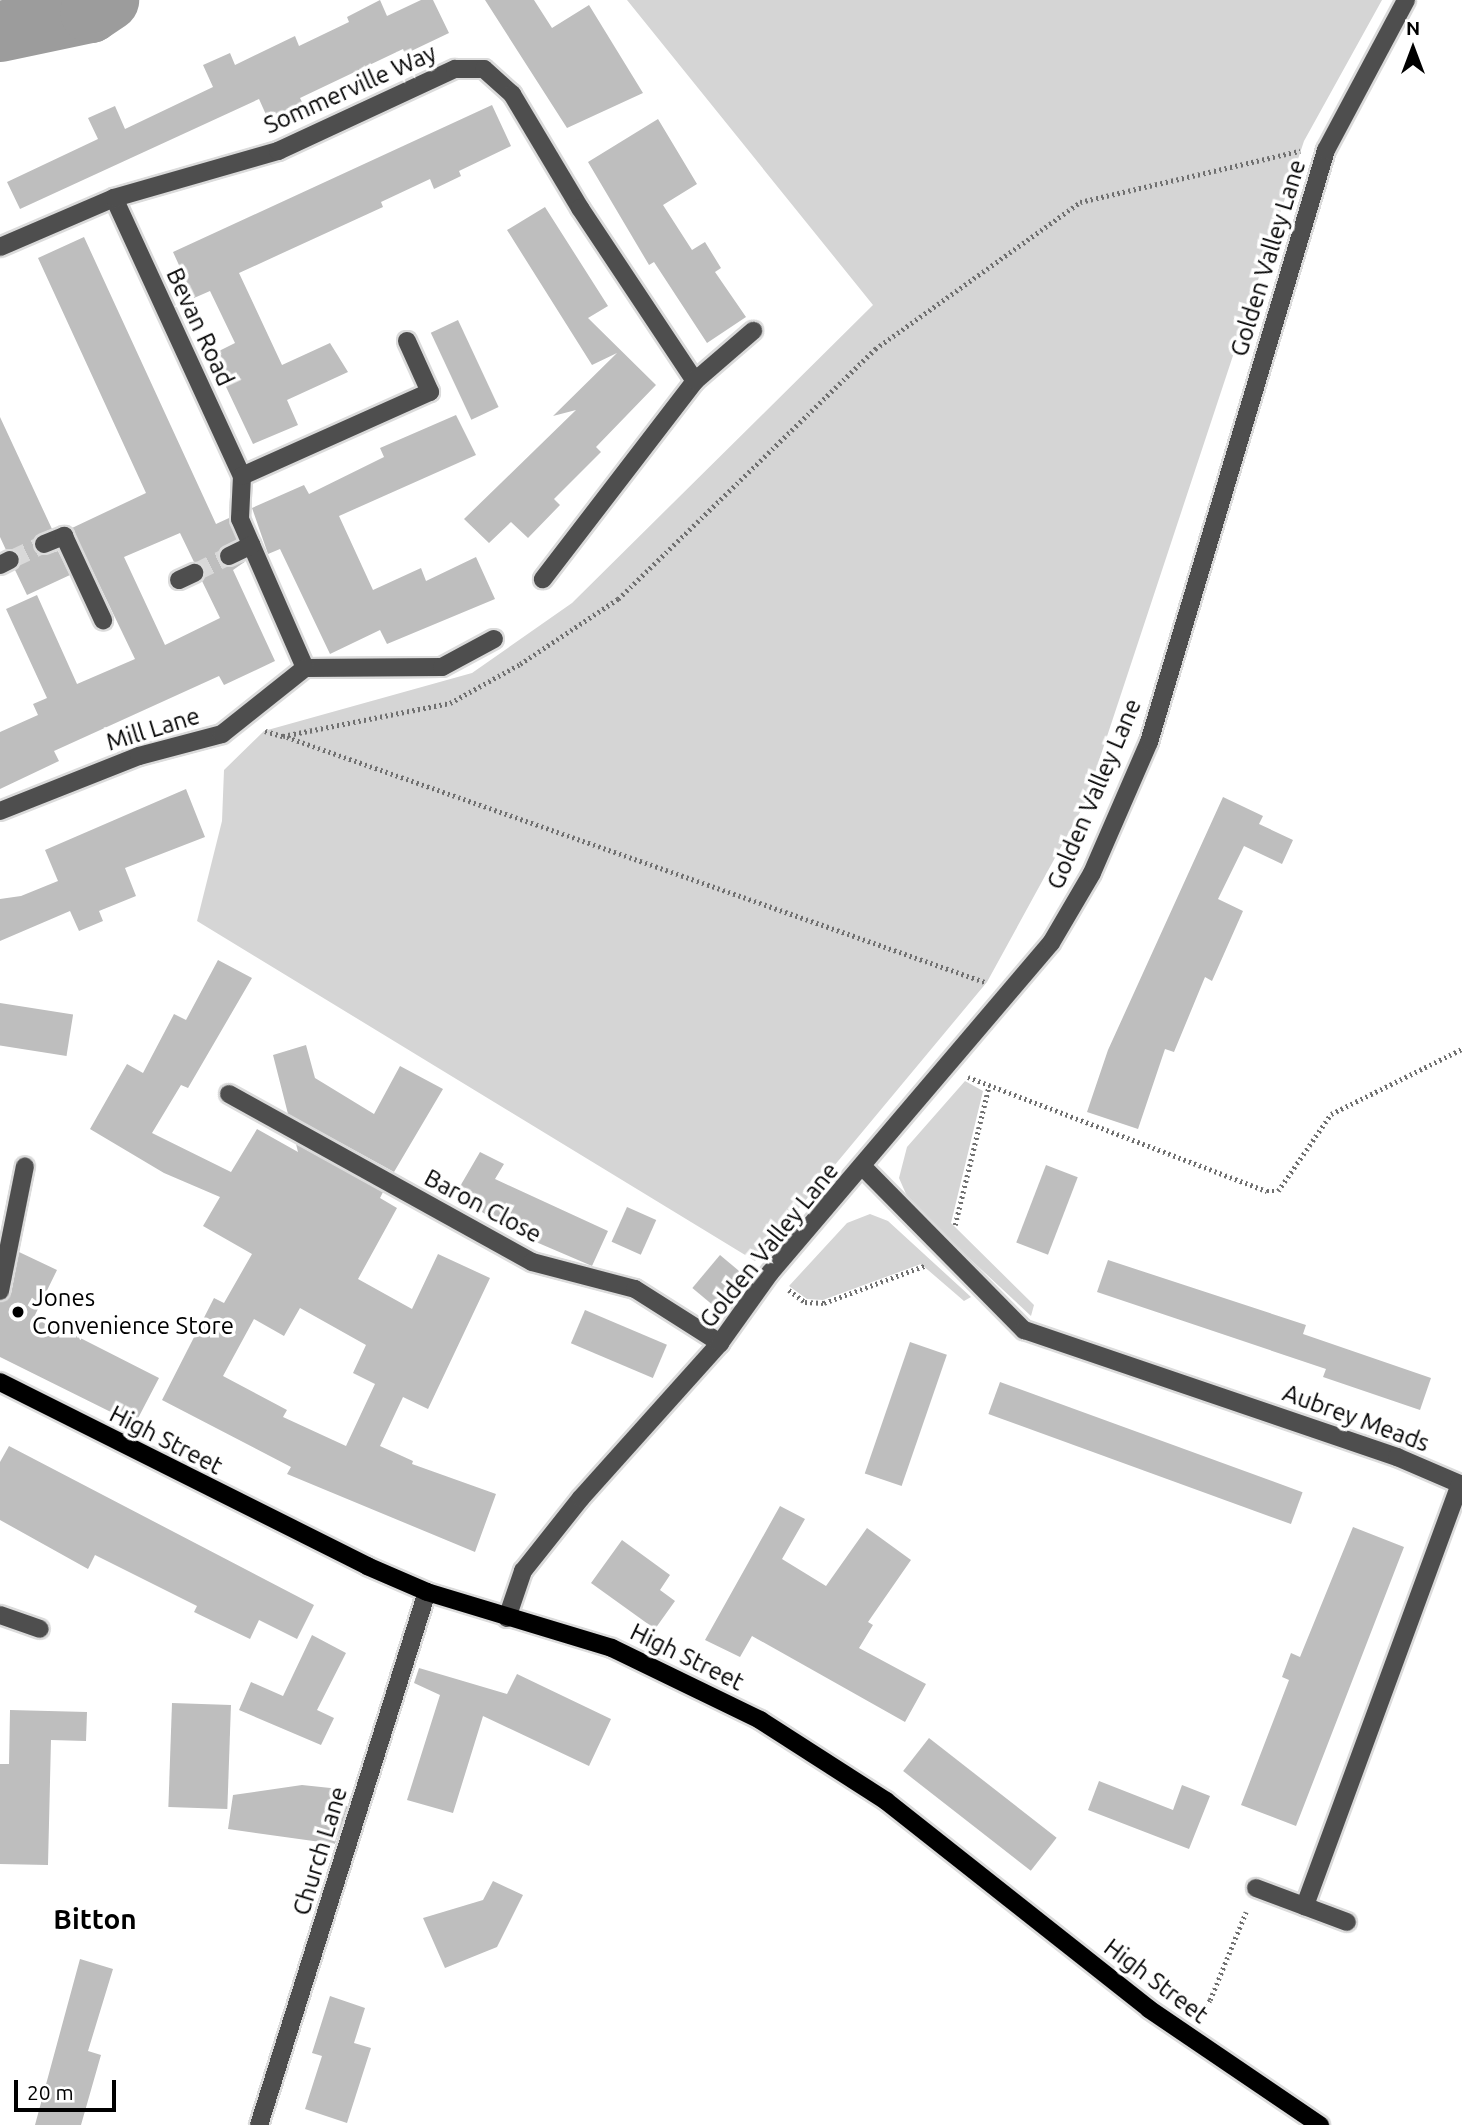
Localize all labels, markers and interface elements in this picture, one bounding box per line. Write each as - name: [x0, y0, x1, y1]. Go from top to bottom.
- north arrow: [1378, 14, 1448, 84]
- text: N: [1406, 17, 1420, 39]
- street label: Sommerville Way: [259, 38, 441, 140]
- street label: Golden Valley Lane: [1224, 156, 1312, 360]
- street label: Bevan Road: [160, 263, 240, 391]
- street label: Golden Valley Lane: [1041, 694, 1147, 894]
- street label: Mill Lane: [103, 701, 203, 757]
- street label: Golden Valley Lane: [694, 1157, 844, 1333]
- street label: Baron Close: [419, 1163, 547, 1249]
- place label: Jones Convenience Store: [32, 1284, 234, 1340]
- marker: Jones Convenience Store: [10, 1304, 26, 1320]
- street label: Aubrey Meads: [1279, 1378, 1433, 1458]
- street label: High Street: [105, 1399, 227, 1481]
- street label: High Street: [626, 1617, 748, 1697]
- street label: Church Lane: [287, 1783, 353, 1919]
- district label: Bitton: [53, 1902, 137, 1936]
- street label: High Street: [1098, 1933, 1214, 2029]
- scale bar: [18, 2066, 119, 2110]
- text: 20 m: [27, 2080, 74, 2104]

